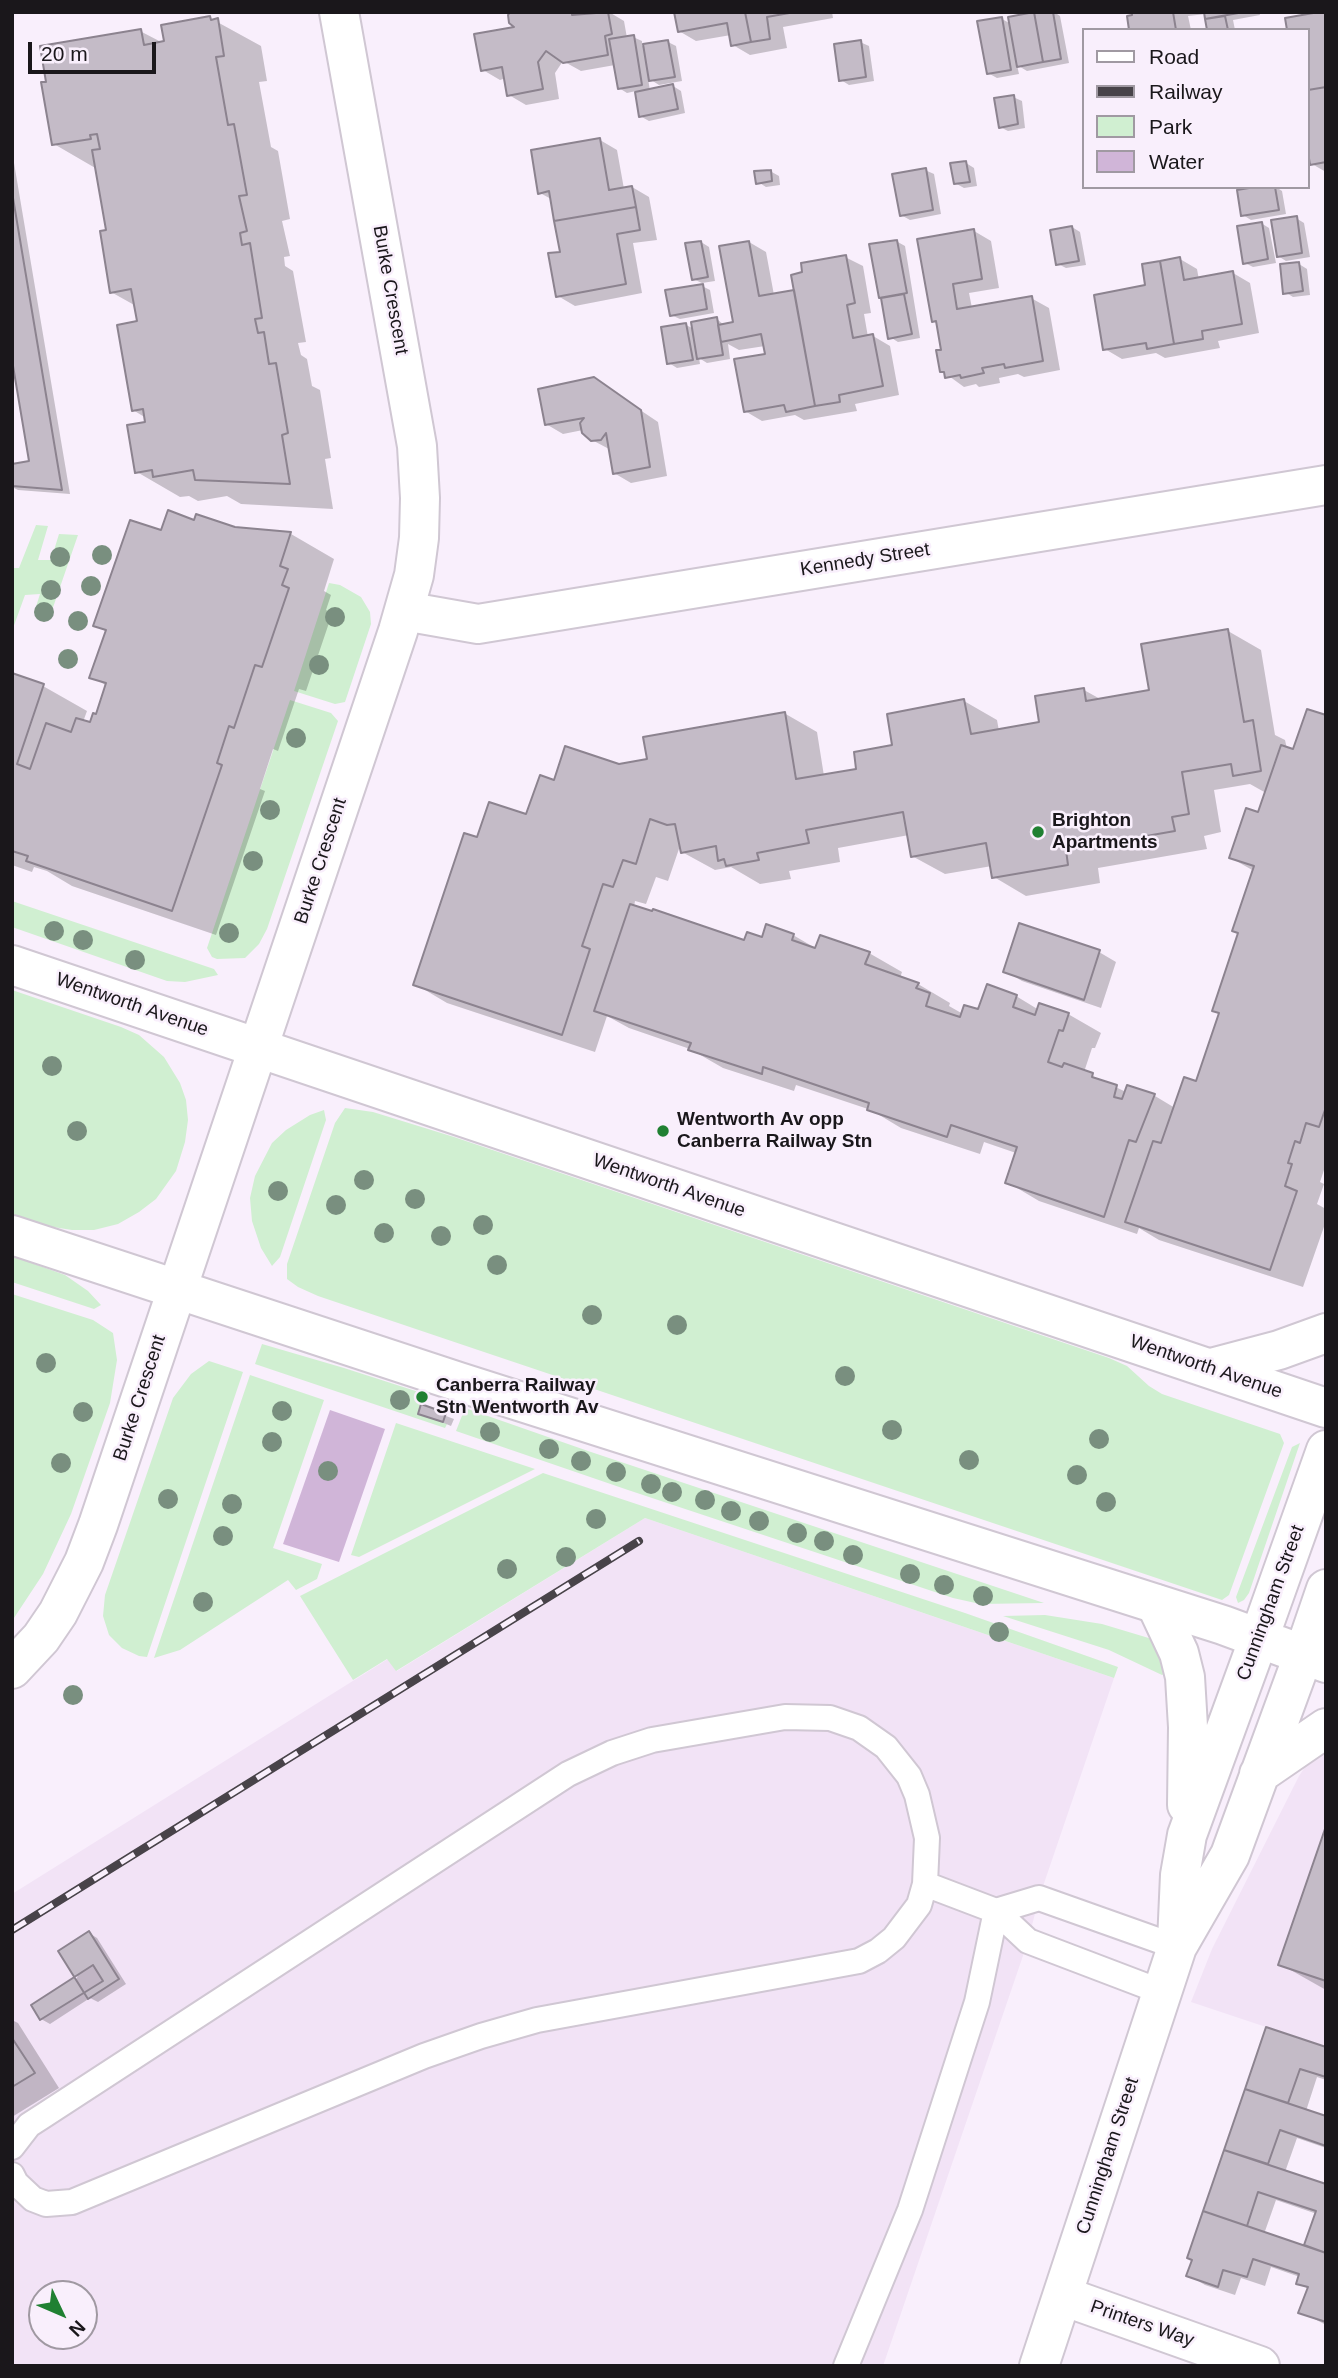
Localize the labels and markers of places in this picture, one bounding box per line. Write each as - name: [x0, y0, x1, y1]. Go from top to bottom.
- place label: Brighton Apartments: [1052, 810, 1158, 854]
- marker: Brighton Apartments: [1030, 824, 1046, 840]
- place label: Wentworth Av opp Canberra Railway Stn: [677, 1109, 872, 1153]
- marker: Wentworth Av opp Canberra Railway Stn: [655, 1123, 671, 1139]
- place label: Canberra Railway Stn Wentworth Av: [436, 1375, 599, 1419]
- marker: Canberra Railway Stn Wentworth Av: [414, 1389, 430, 1405]

